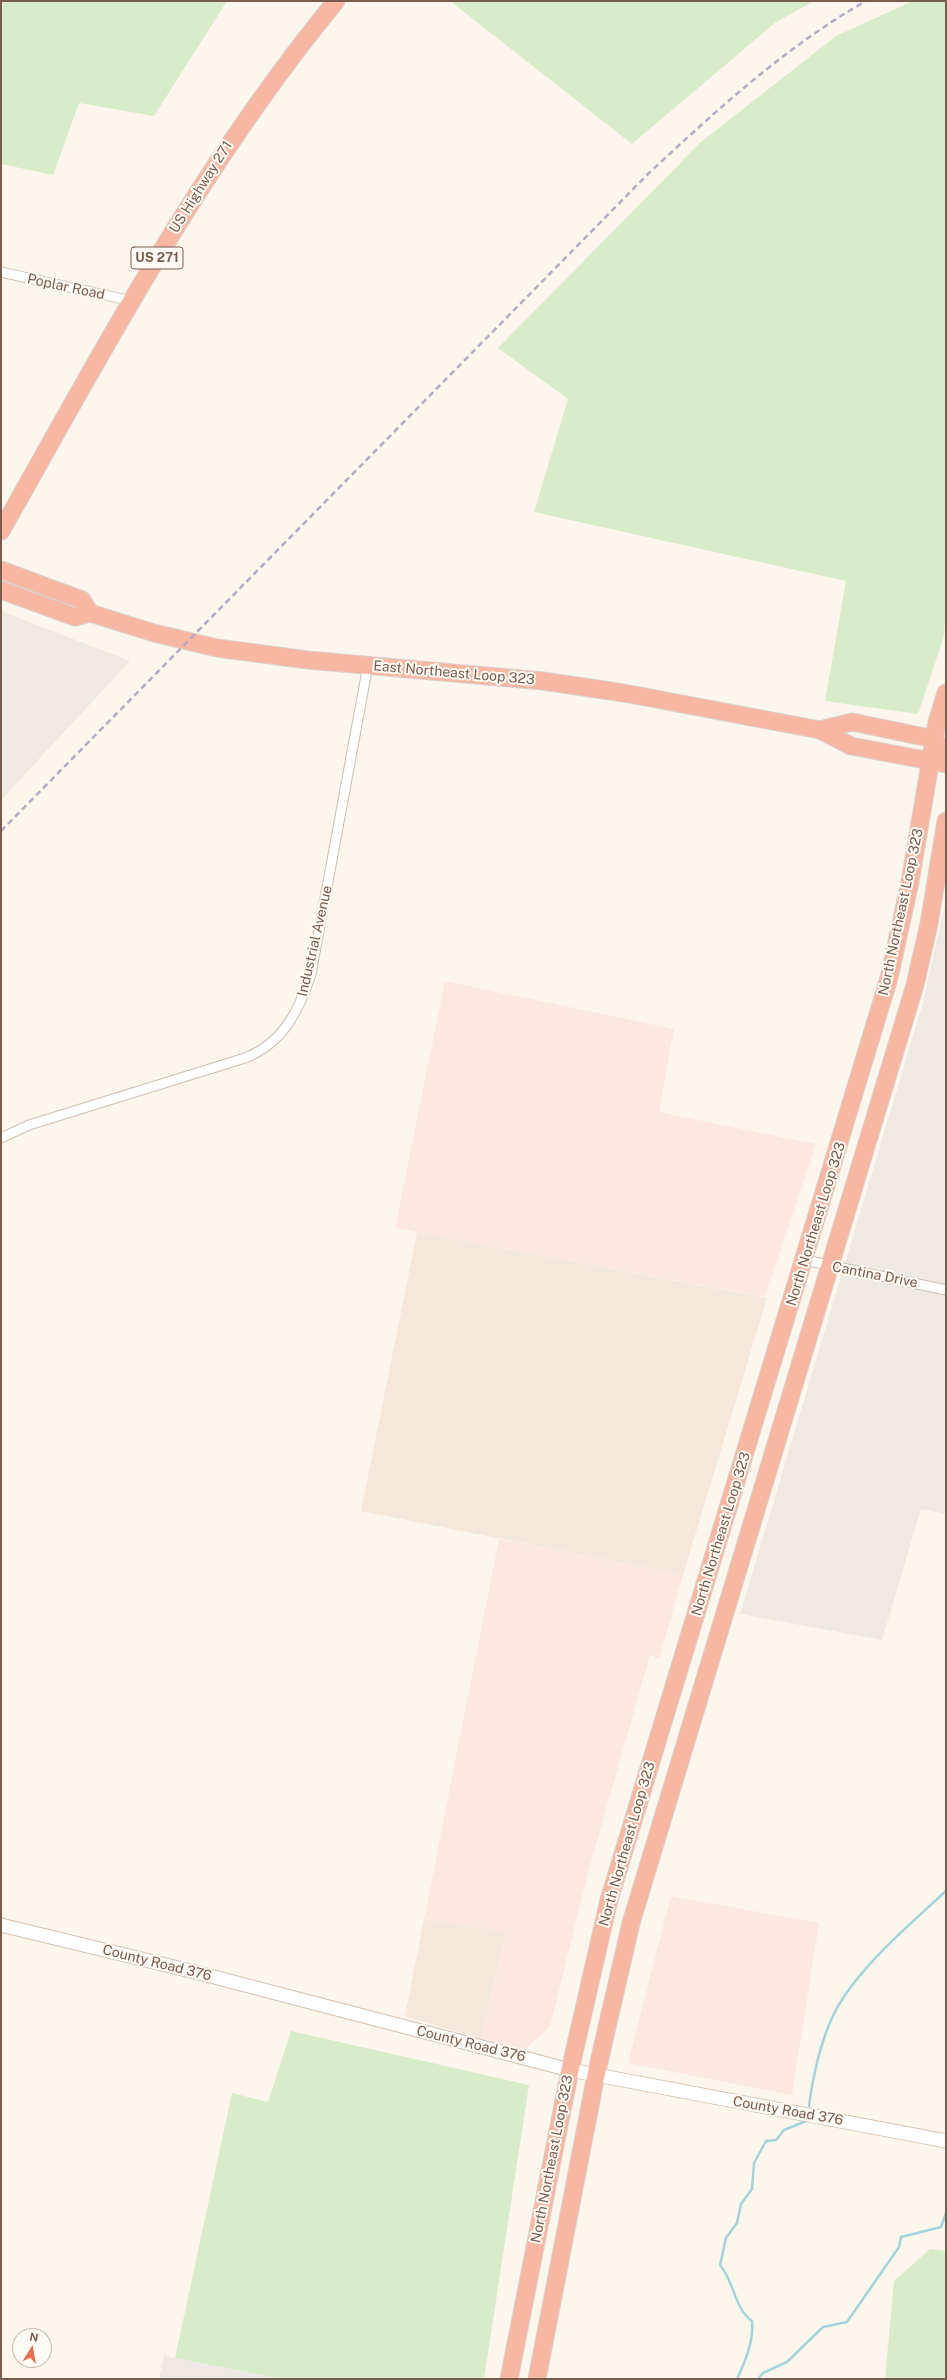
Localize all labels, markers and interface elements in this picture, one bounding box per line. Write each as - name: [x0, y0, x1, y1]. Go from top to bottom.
- street label: US Highway 271: [166, 138, 236, 236]
- road number: US 271: [131, 247, 183, 269]
- street label: Poplar Road: [26, 271, 106, 303]
- street label: East Northeast Loop 323: [373, 658, 535, 688]
- street label: North Northeast Loop 323: [875, 827, 927, 997]
- street label: Industrial Avenue: [294, 884, 336, 998]
- street label: North Northeast Loop 323: [783, 1140, 849, 1308]
- street label: Cantina Drive: [831, 1258, 919, 1292]
- street label: North Northeast Loop 323: [688, 1450, 754, 1618]
- street label: North Northeast Loop 323: [595, 1760, 659, 1928]
- street label: County Road 376: [101, 1941, 213, 1985]
- street label: County Road 376: [415, 2022, 527, 2066]
- street label: North Northeast Loop 323: [527, 2074, 577, 2244]
- street label: County Road 376: [731, 2093, 845, 2129]
- north arrow: [12, 2328, 52, 2368]
- text: N: [29, 2330, 39, 2344]

